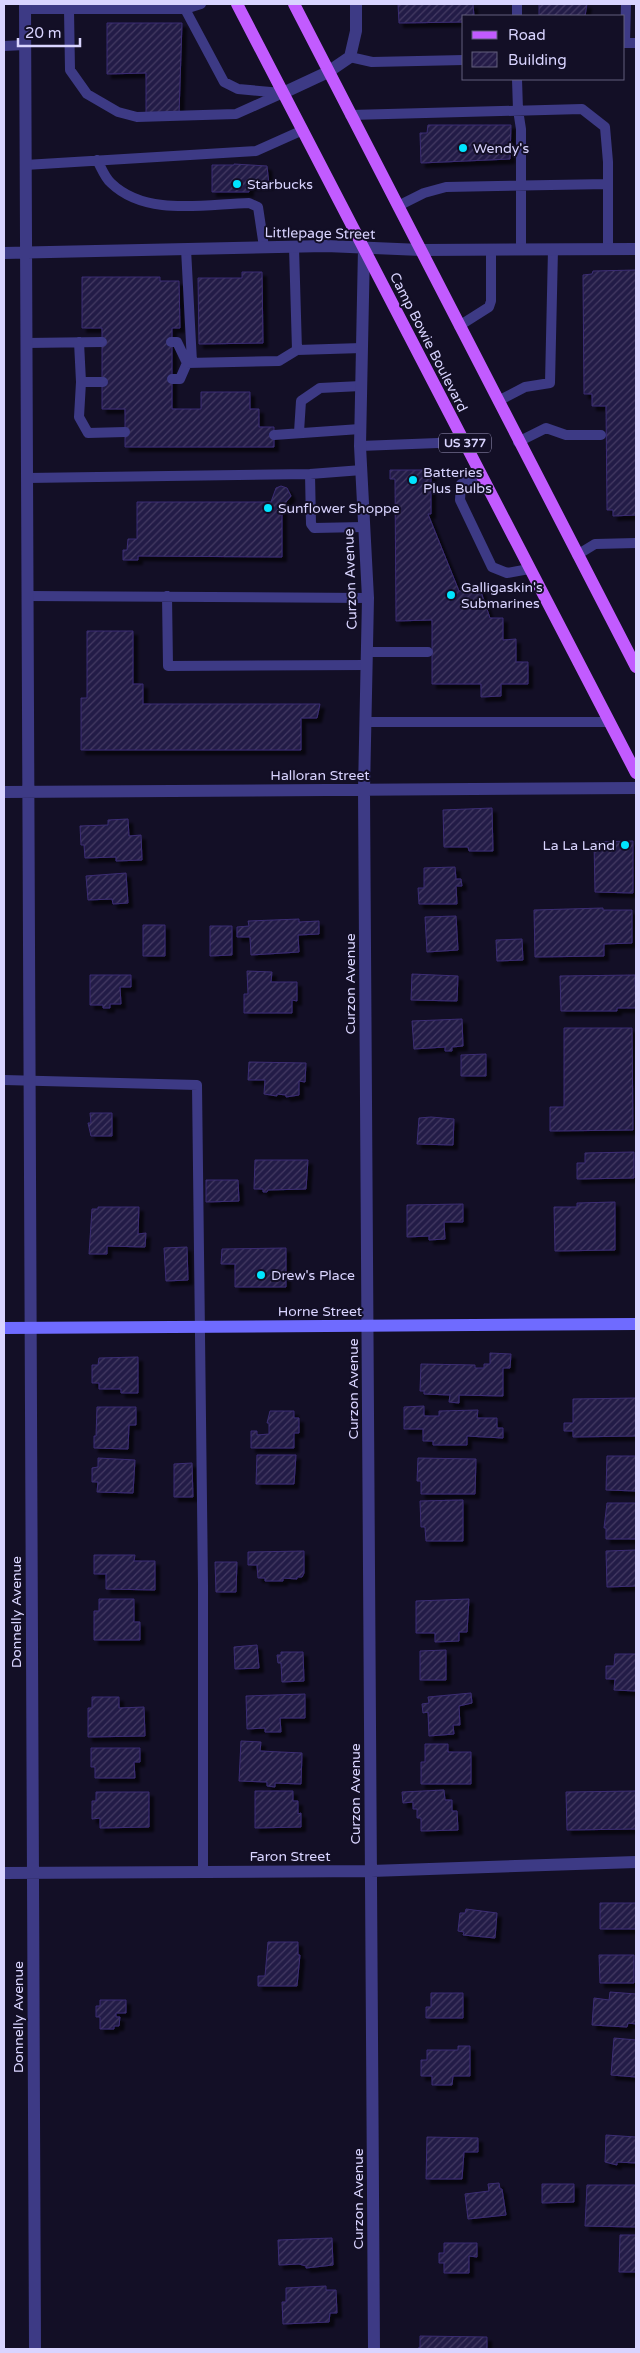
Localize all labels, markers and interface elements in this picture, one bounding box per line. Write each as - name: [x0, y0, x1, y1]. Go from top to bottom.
- scale bar: [18, 15, 80, 47]
- legend: [462, 15, 625, 80]
- text: 20 m: [25, 24, 62, 42]
- text: Road: [508, 26, 546, 44]
- text: Building: [508, 51, 567, 69]
- place label: Wendy's: [473, 140, 529, 157]
- marker: Wendy's: [457, 142, 469, 154]
- place label: Starbucks: [247, 176, 313, 193]
- marker: Starbucks: [231, 178, 243, 190]
- street label: Littlepage Street: [264, 224, 376, 243]
- street label: Camp Bowie Boulevard: [386, 270, 471, 415]
- road number: US 377: [439, 433, 491, 452]
- place label: Batteries Plus Bulbs: [423, 464, 492, 497]
- marker: Batteries Plus Bulbs: [407, 474, 419, 486]
- place label: Sunflower Shoppe: [278, 500, 400, 517]
- marker: Sunflower Shoppe: [262, 502, 274, 514]
- street label: Curzon Avenue: [340, 528, 361, 630]
- place label: Galligaskin's Submarines: [461, 579, 543, 612]
- marker: Galligaskin's Submarines: [445, 589, 457, 601]
- street label: Halloran Street: [270, 767, 370, 784]
- place label: La La Land: [543, 837, 615, 854]
- marker: La La Land: [619, 839, 631, 851]
- street label: Curzon Avenue: [342, 933, 359, 1035]
- place label: Drew's Place: [271, 1267, 355, 1284]
- marker: Drew's Place: [255, 1269, 267, 1281]
- street label: Horne Street: [278, 1303, 363, 1320]
- street label: Curzon Avenue: [345, 1338, 362, 1440]
- street label: Donnelly Avenue: [8, 1556, 25, 1668]
- street label: Curzon Avenue: [347, 1743, 364, 1845]
- street label: Faron Street: [249, 1848, 331, 1865]
- street label: Donnelly Avenue: [10, 1961, 27, 2073]
- street label: Curzon Avenue: [350, 2148, 367, 2250]

